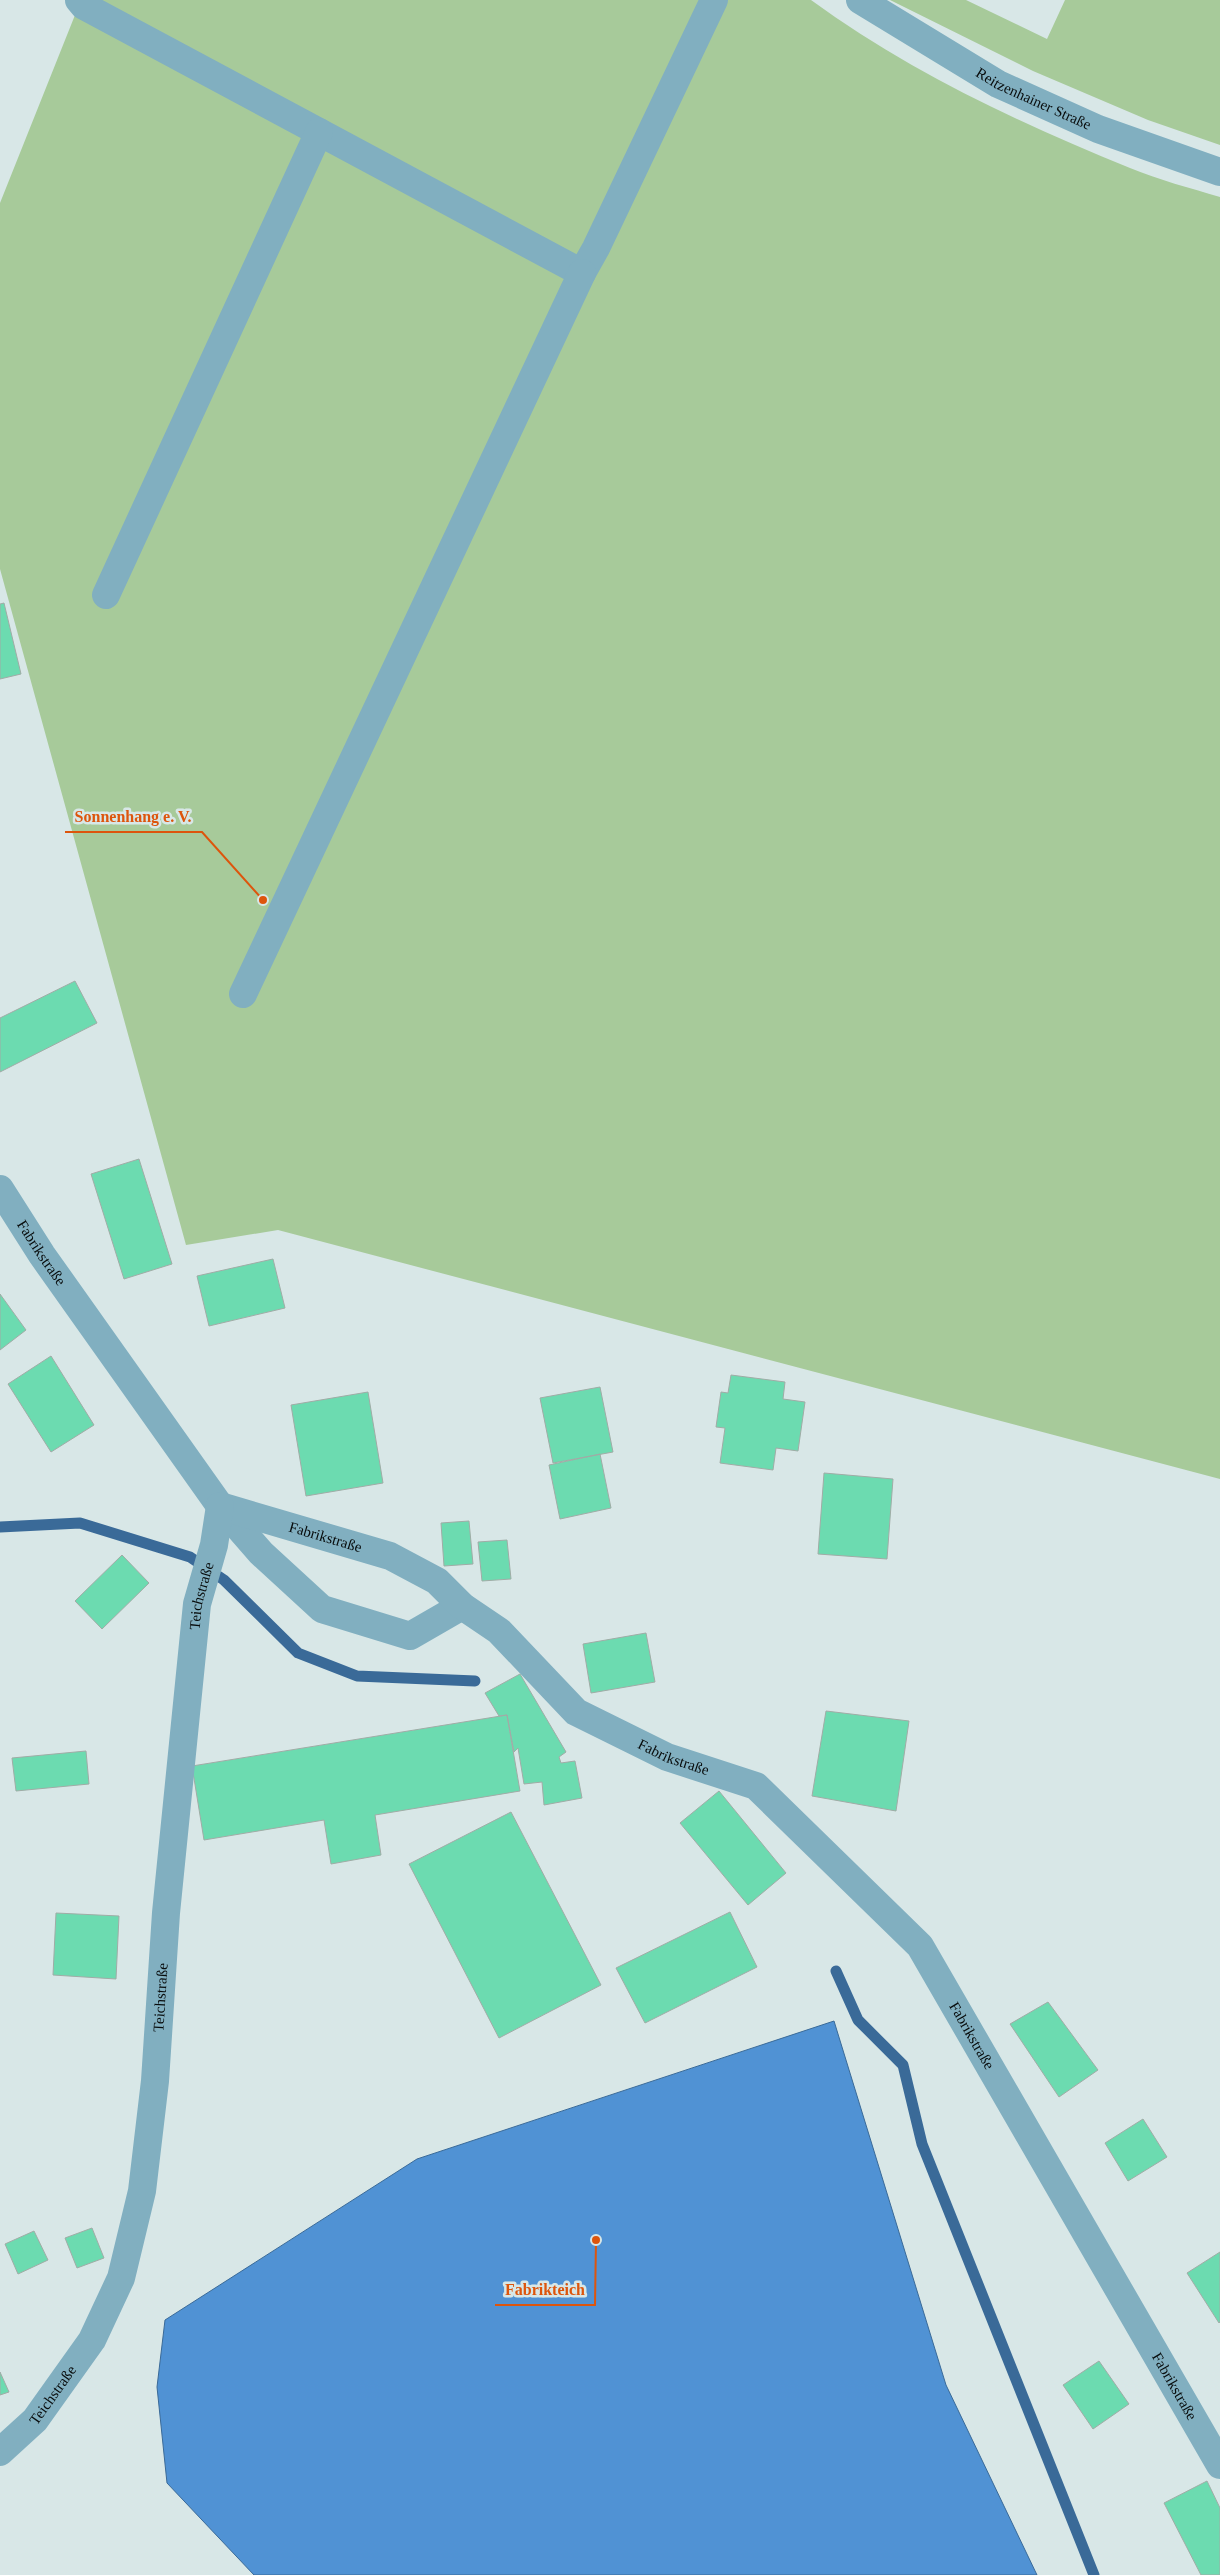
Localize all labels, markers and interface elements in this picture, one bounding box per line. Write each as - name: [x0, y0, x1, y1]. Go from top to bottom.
- street label: Reitzenhainer Straße: [973, 65, 1094, 133]
- callout: Sonnenhang e. V.: [65, 801, 202, 832]
- text: Sonnenhang e. V.: [75, 808, 191, 826]
- street label: Fabrikstraße: [14, 1217, 69, 1289]
- street label: Fabrikstraße: [287, 1519, 364, 1555]
- street label: Teichstraße: [186, 1560, 217, 1630]
- street label: Fabrikstraße: [635, 1736, 711, 1778]
- street label: Teichstraße: [150, 1962, 171, 2032]
- street label: Fabrikstraße: [946, 1999, 998, 2072]
- callout: Fabrikteich: [495, 2274, 595, 2305]
- text: Fabrikteich: [505, 2281, 585, 2298]
- street label: Fabrikstraße: [1149, 2350, 1200, 2423]
- street label: Teichstraße: [26, 2362, 79, 2428]

